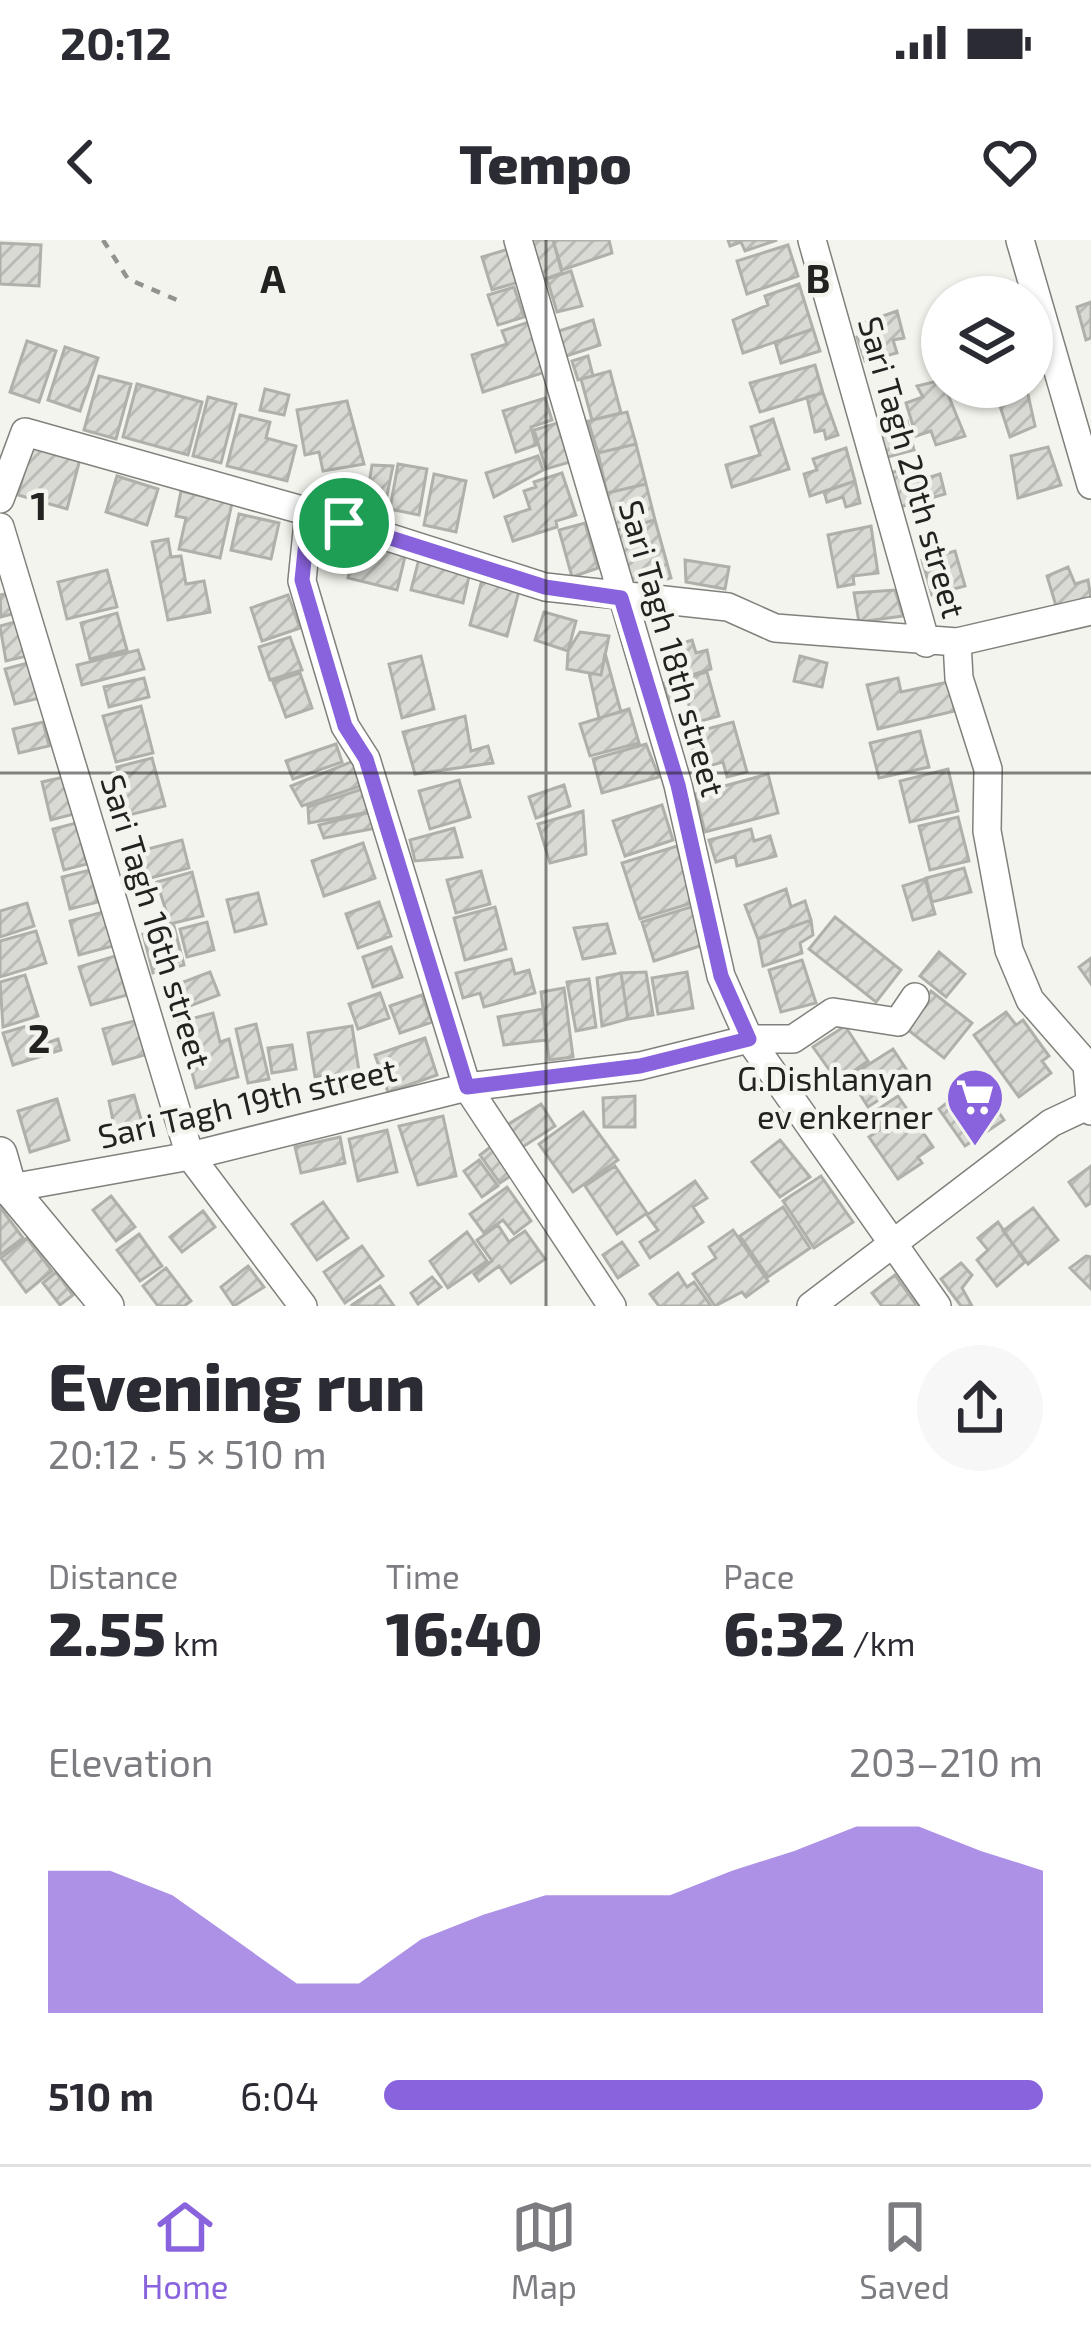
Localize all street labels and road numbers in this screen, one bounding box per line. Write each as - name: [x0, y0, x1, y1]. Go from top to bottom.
- street label: Sari Tagh 20th street: [851, 312, 975, 622]
- street label: Sari Tagh 18th street: [612, 495, 734, 801]
- street label: Sari Tagh 16th street: [93, 769, 221, 1073]
- street label: Sari Tagh 19th street: [94, 1048, 400, 1156]

